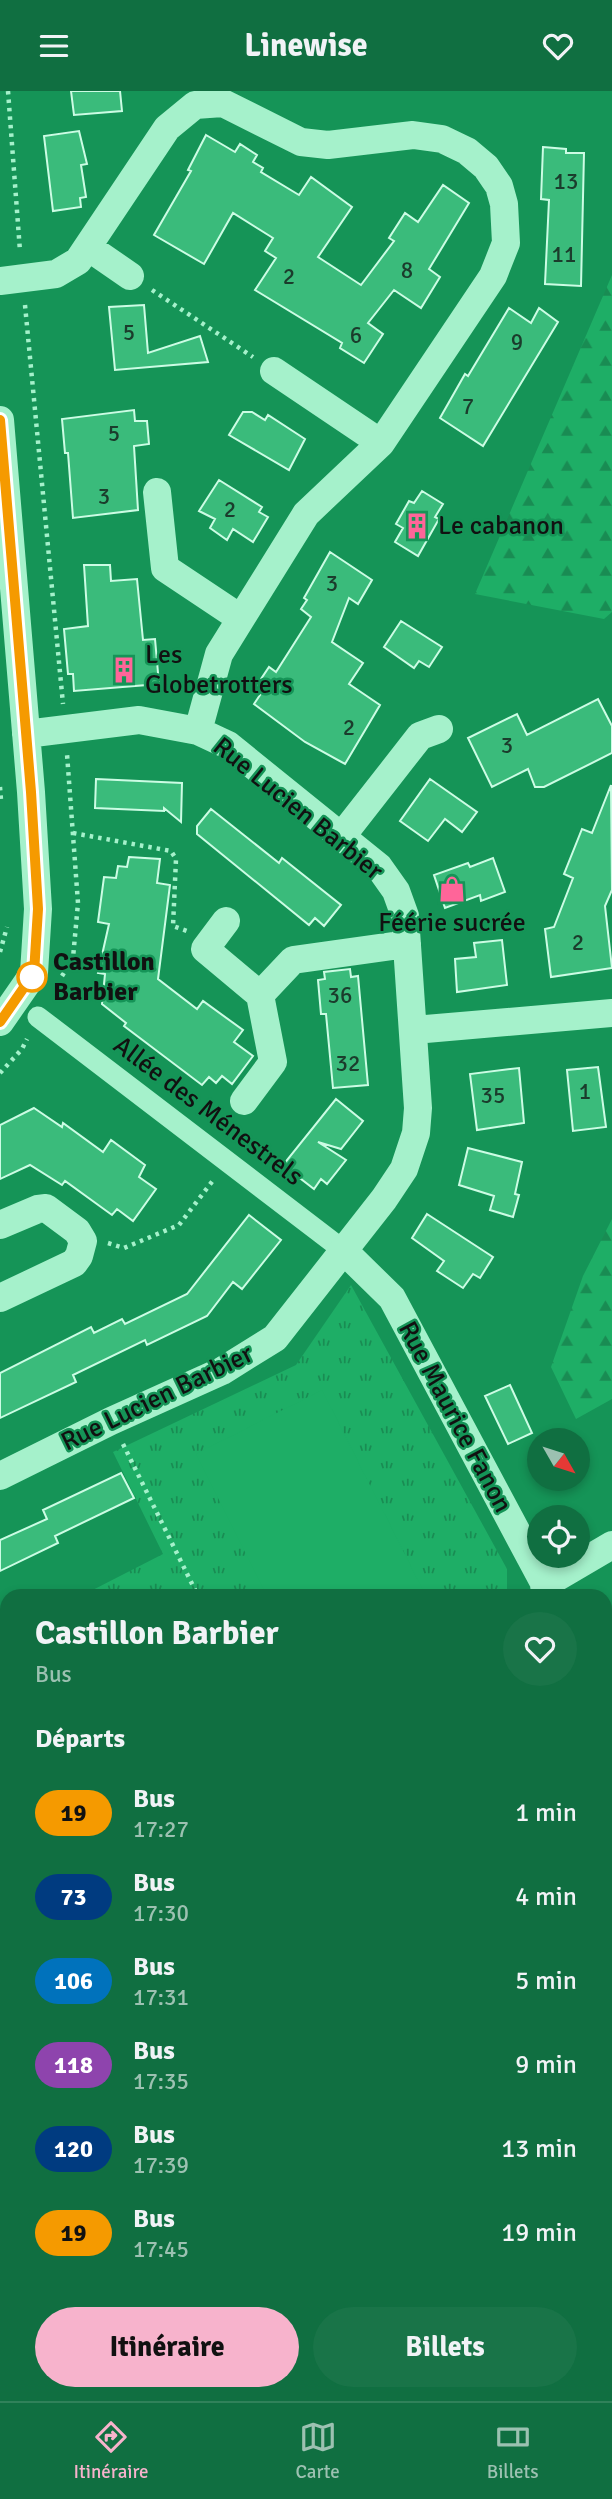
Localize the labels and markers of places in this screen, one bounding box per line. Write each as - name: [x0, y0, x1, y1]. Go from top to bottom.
- place label: Le cabanon: [438, 510, 564, 542]
- building icon: Le cabanon: [402, 511, 432, 541]
- place label: Les Globetrotters: [145, 639, 293, 701]
- building icon: Les Globetrotters: [109, 655, 139, 685]
- shop icon: Féérie sucrée: [437, 874, 467, 904]
- place label: Féérie sucrée: [378, 907, 526, 939]
- place label: Castillon Barbier: [53, 946, 155, 1008]
- marker: Castillon Barbier: [17, 962, 47, 992]

